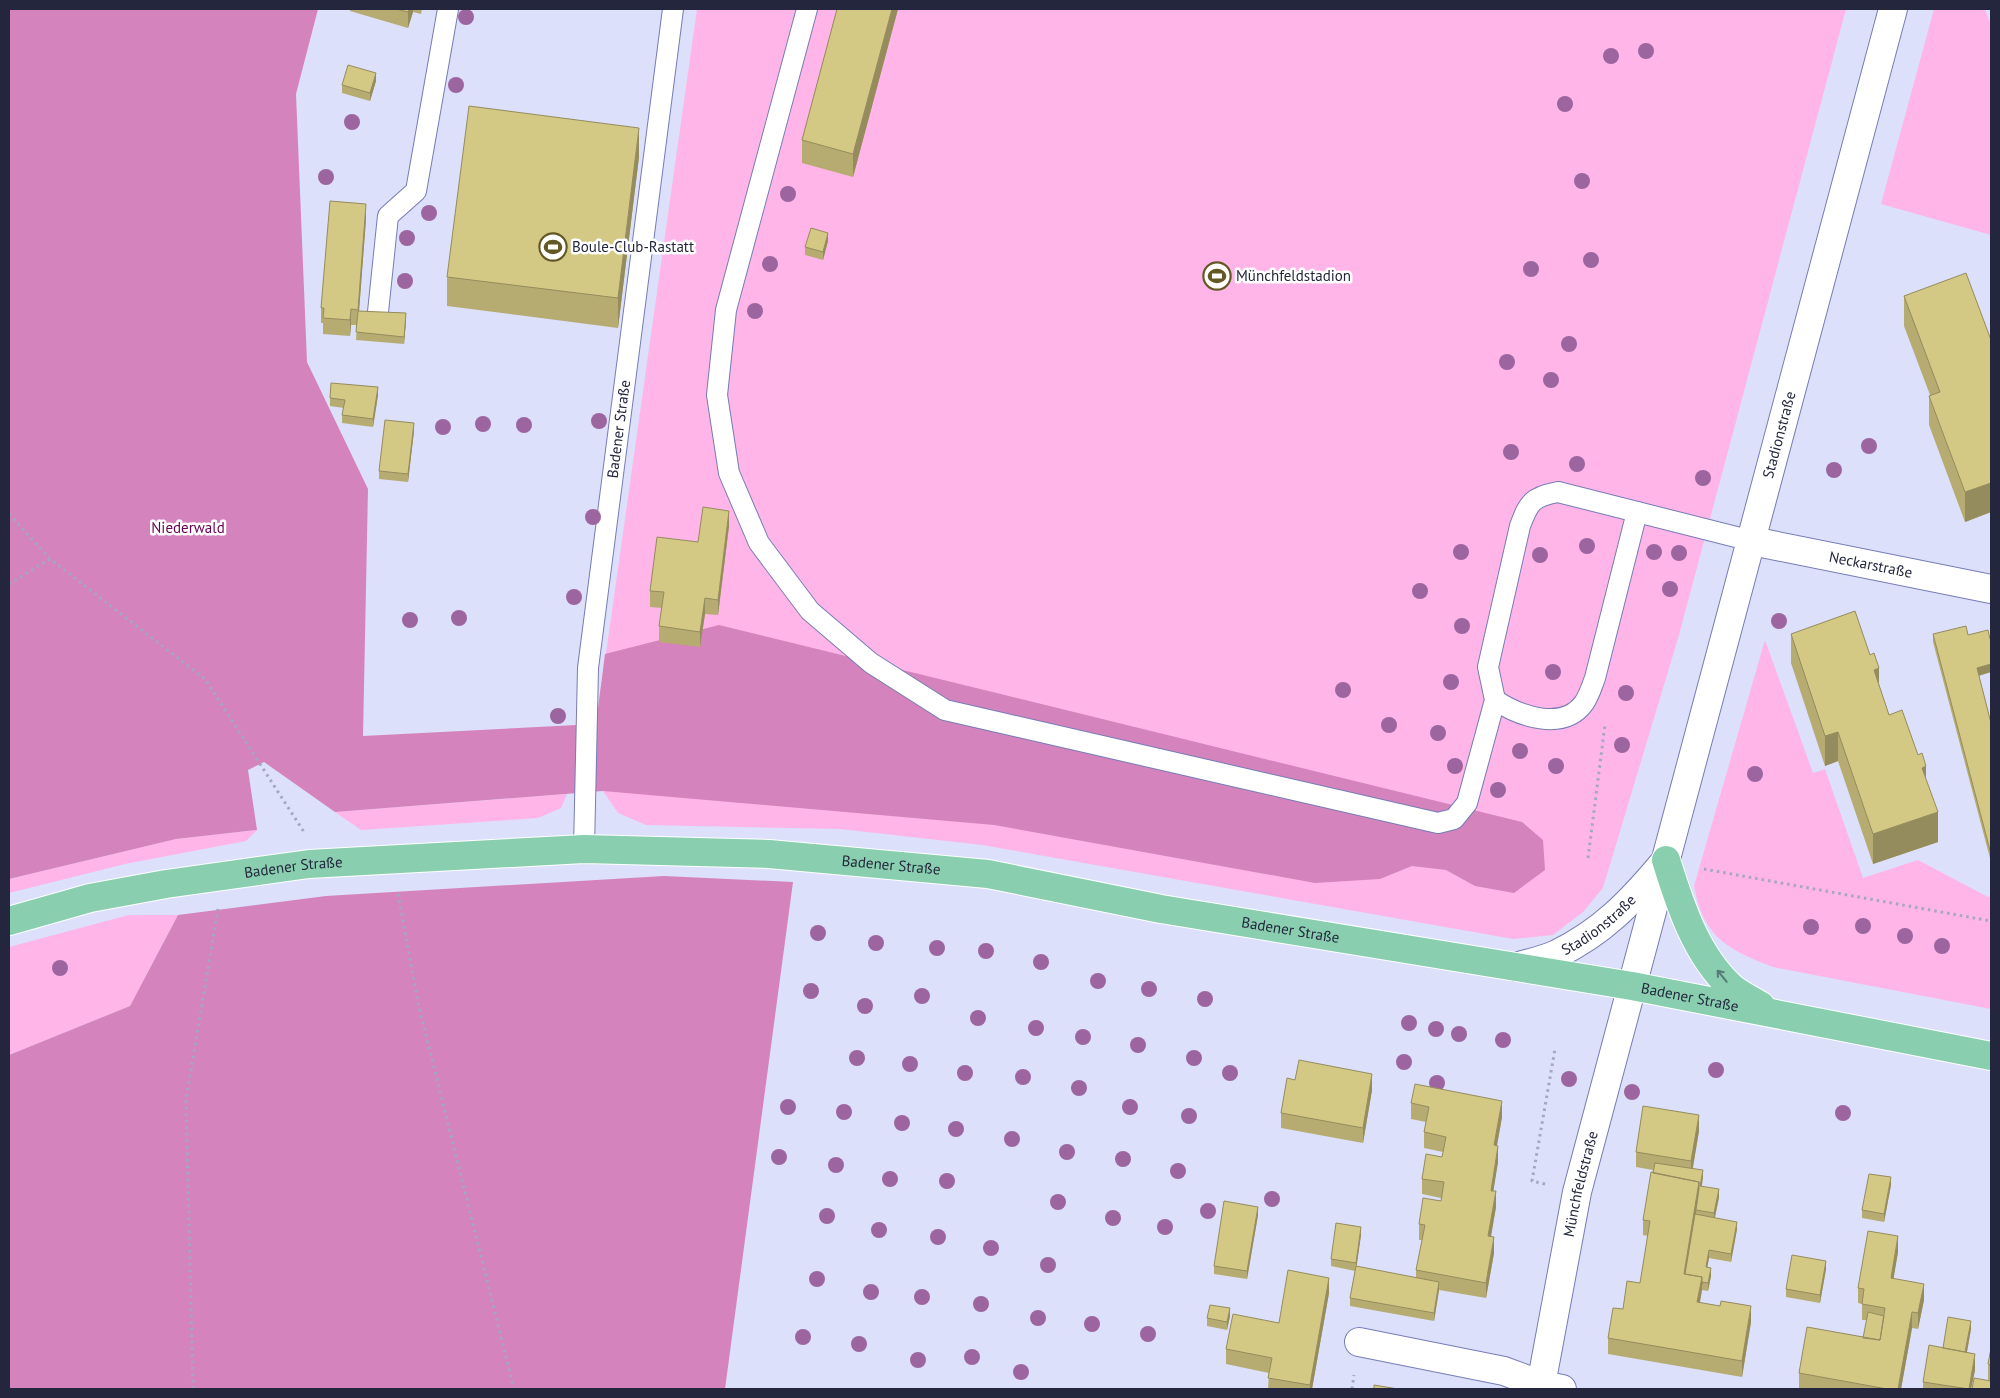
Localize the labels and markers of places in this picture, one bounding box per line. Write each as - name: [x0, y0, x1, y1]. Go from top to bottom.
- sports icon: Boule-Club-Rastatt: [538, 232, 568, 262]
- place label: Boule-Club-Rastatt: [572, 237, 694, 256]
- sports icon: Münchfeldstadion: [1202, 261, 1232, 291]
- place label: Münchfeldstadion: [1236, 266, 1351, 285]

